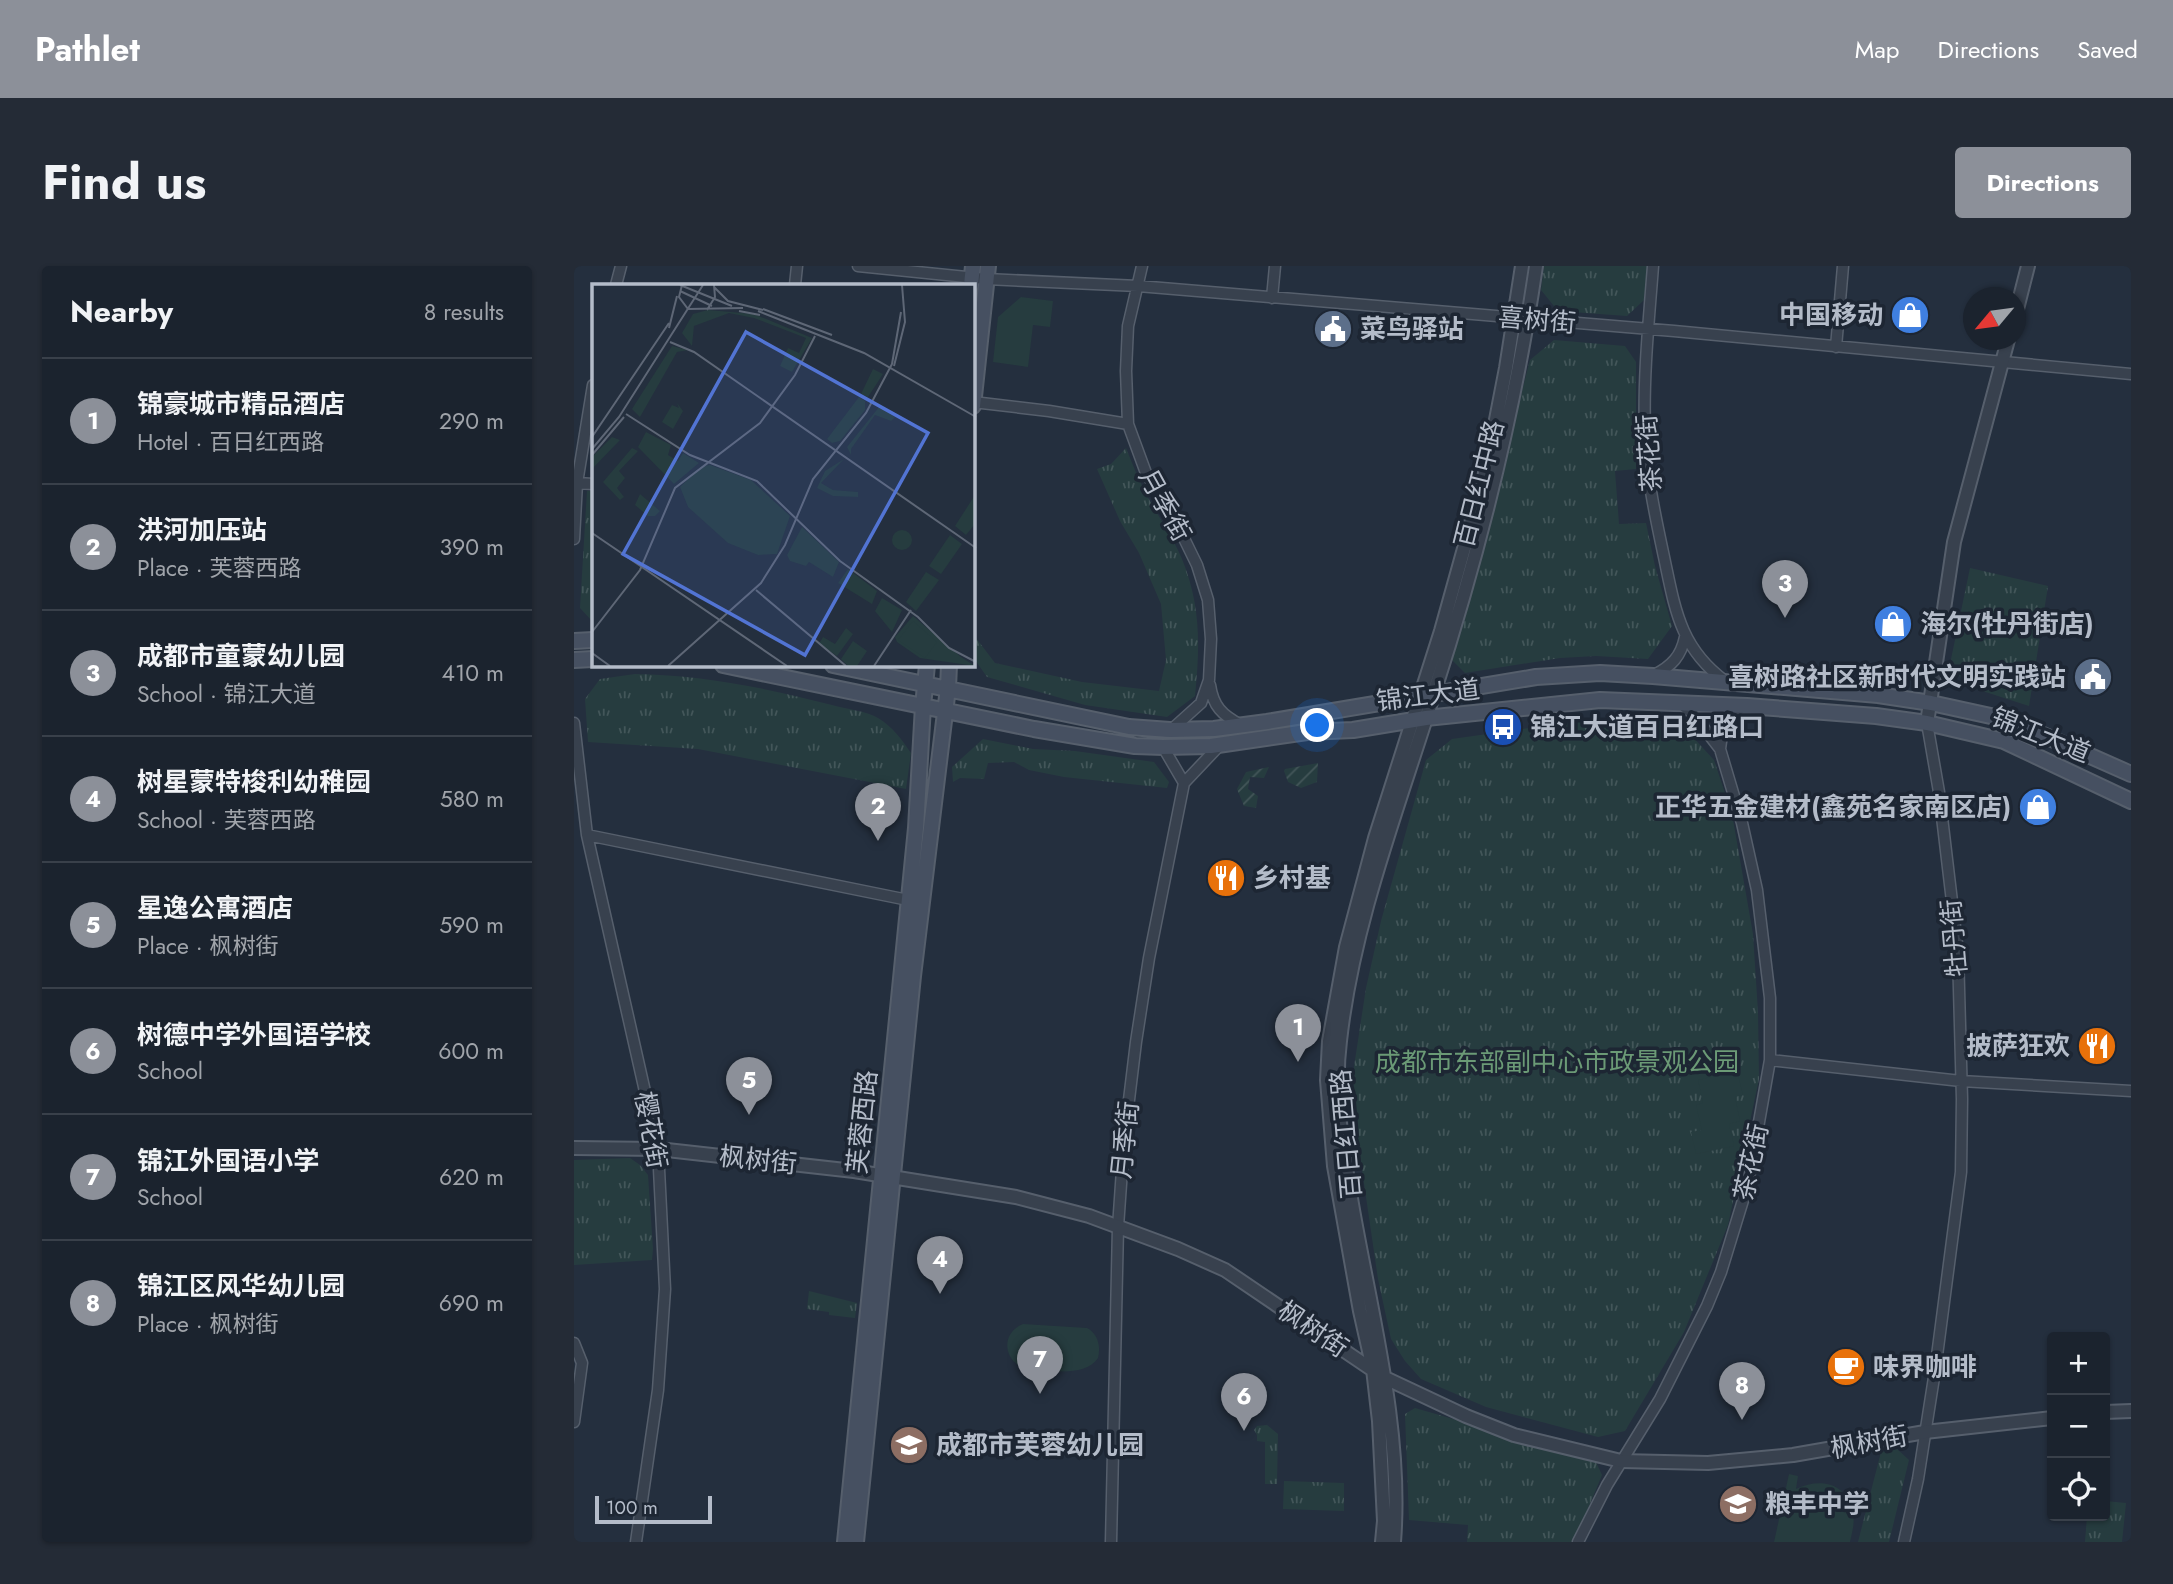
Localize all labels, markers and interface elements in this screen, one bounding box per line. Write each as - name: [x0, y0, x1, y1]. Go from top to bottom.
- text: Pathlet: [35, 26, 140, 73]
- text: Map: [1855, 32, 1900, 67]
- text: Directions: [1938, 32, 2039, 67]
- text: Saved: [2077, 32, 2138, 67]
- text: Find us: [42, 147, 206, 217]
- button: Directions: [1955, 147, 2131, 218]
- inset map: [592, 284, 975, 667]
- north arrow: [1963, 287, 2026, 350]
- text: Nearby: [70, 290, 173, 333]
- shop icon: 中国移动: [1889, 294, 1931, 336]
- text: 8 results: [424, 295, 504, 329]
- place label: 中国移动: [1779, 296, 1883, 334]
- street label: 喜树街: [1496, 298, 1578, 342]
- public building icon: 菜鸟驿站: [1312, 308, 1354, 350]
- place label: 菜鸟驿站: [1360, 310, 1464, 348]
- text: 锦豪城市精品酒店: [137, 385, 345, 423]
- text: 1: [87, 404, 99, 438]
- text: 290 m: [439, 404, 504, 438]
- street label: 茶花街: [1627, 413, 1671, 493]
- street label: 百日红中路: [1445, 416, 1513, 552]
- text: Hotel · 百日红西路: [137, 425, 324, 459]
- street label: 月季街: [1129, 462, 1201, 548]
- text: 洪河加压站: [137, 511, 267, 549]
- text: 2: [85, 530, 101, 564]
- text: 390 m: [440, 530, 504, 564]
- text: Place · 芙蓉西路: [137, 551, 302, 585]
- pin: 3: [1762, 560, 1808, 618]
- shop icon: 海尔(牡丹街店): [1872, 603, 1914, 645]
- place label: 海尔(牡丹街店): [1920, 605, 2094, 643]
- text: 成都市童蒙幼儿园: [137, 637, 345, 675]
- text: 3: [86, 656, 100, 690]
- text: 410 m: [442, 656, 504, 690]
- public building icon: 喜树路社区新时代文明实践站: [2072, 656, 2114, 698]
- place label: 喜树路社区新时代文明实践站: [1728, 658, 2066, 696]
- street label: 锦江大道: [1374, 670, 1482, 720]
- text: School · 锦江大道: [137, 677, 316, 711]
- street label: 锦江大道: [1986, 698, 2096, 772]
- bus stop icon: 锦江大道百日红路口: [1482, 706, 1524, 748]
- your location: [1300, 708, 1334, 742]
- place label: 锦江大道百日红路口: [1530, 708, 1764, 746]
- text: 树星蒙特梭利幼稚园: [137, 763, 371, 801]
- text: 4: [85, 782, 101, 816]
- text: 580 m: [440, 782, 504, 816]
- pin: 2: [855, 783, 901, 841]
- shop icon: 正华五金建材(鑫苑名家南区店): [2017, 786, 2059, 828]
- place label: 正华五金建材(鑫苑名家南区店): [1655, 788, 2011, 826]
- text: School · 芙蓉西路: [137, 803, 316, 837]
- restaurant icon: 乡村基: [1205, 857, 1247, 899]
- place label: 乡村基: [1253, 859, 1331, 897]
- text: 星逸公寓酒店: [137, 889, 293, 927]
- street label: 牡丹街: [1932, 897, 1976, 979]
- text: 5: [86, 908, 100, 942]
- text: 590 m: [439, 908, 504, 942]
- text: Place · 枫树街: [137, 929, 279, 963]
- pin: 1: [1275, 1004, 1321, 1062]
- text: 树德中学外国语学校: [137, 1016, 371, 1054]
- restaurant icon: 披萨狂欢: [2076, 1025, 2118, 1067]
- place label: 披萨狂欢: [1966, 1027, 2070, 1065]
- text: 6: [85, 1034, 101, 1068]
- text: 600 m: [438, 1034, 504, 1068]
- park label: 成都市东部副中心市政景观公园: [1375, 1043, 1739, 1081]
- text: School: [137, 1054, 203, 1088]
- pin: 5: [726, 1057, 772, 1115]
- street label: 芙蓉西路: [838, 1068, 886, 1176]
- street label: 百日红西路: [1321, 1068, 1371, 1200]
- street label: 樱花街: [626, 1088, 676, 1172]
- street label: 月季街: [1102, 1099, 1148, 1181]
- street label: 茶花街: [1724, 1120, 1778, 1204]
- street label: 枫树街: [717, 1137, 799, 1183]
- text: 锦江外国语小学: [137, 1142, 319, 1180]
- text: 7: [86, 1160, 100, 1194]
- text: 620 m: [439, 1160, 504, 1194]
- text: School: [137, 1180, 203, 1214]
- pin: 4: [917, 1236, 963, 1294]
- text: 锦江区风华幼儿园: [137, 1267, 345, 1305]
- text: 8: [86, 1286, 100, 1320]
- text: 690 m: [439, 1286, 504, 1320]
- street label: 枫树街: [1270, 1291, 1356, 1367]
- text: Place · 枫树街: [137, 1307, 279, 1341]
- map controls: [2047, 1332, 2110, 1521]
- button: +: [2047, 1332, 2110, 1395]
- pin: 7: [1017, 1336, 1063, 1394]
- cafe icon: 味界咖啡: [1825, 1346, 1867, 1388]
- place label: 味界咖啡: [1873, 1348, 1977, 1386]
- pin: 8: [1719, 1362, 1765, 1420]
- pin: 6: [1221, 1373, 1267, 1431]
- button: −: [2047, 1395, 2110, 1458]
- street label: 枫树街: [1827, 1417, 1911, 1467]
- school or university icon: 成都市芙蓉幼儿园: [888, 1424, 930, 1466]
- place label: 成都市芙蓉幼儿园: [936, 1426, 1144, 1464]
- button: locate: [2047, 1458, 2110, 1521]
- school or university icon: 粮丰中学: [1717, 1483, 1759, 1525]
- place label: 粮丰中学: [1765, 1485, 1869, 1523]
- scale bar: [595, 1493, 712, 1525]
- text: 100 m: [606, 1494, 658, 1521]

